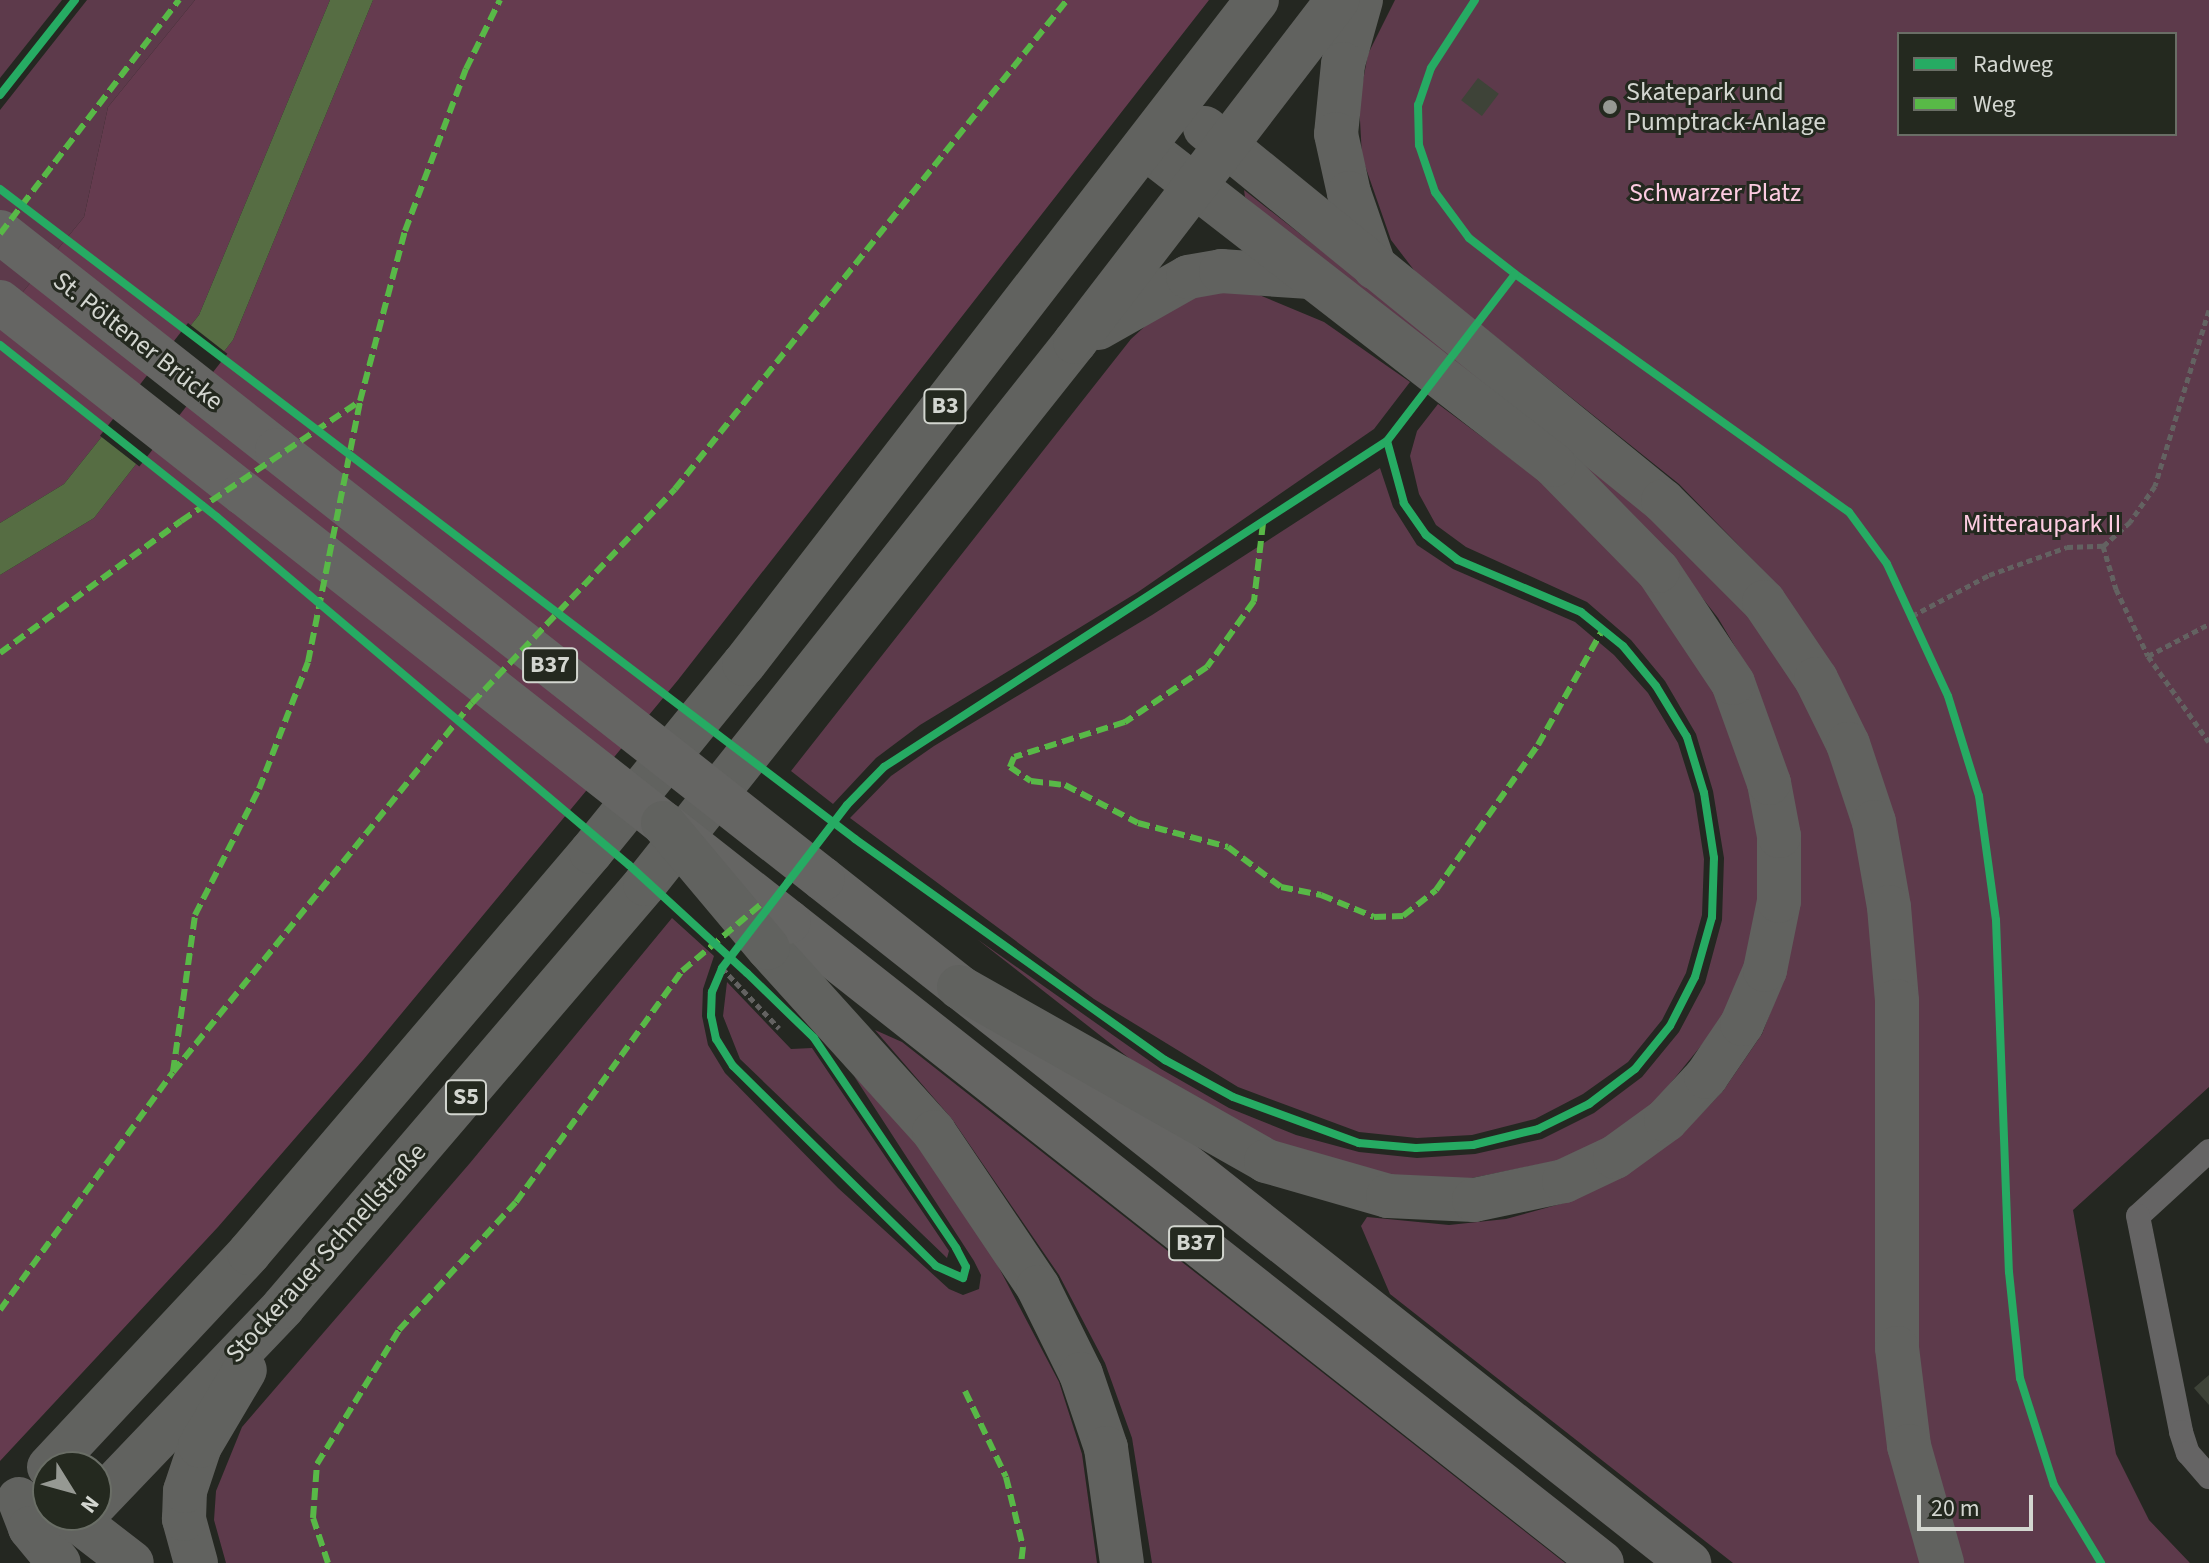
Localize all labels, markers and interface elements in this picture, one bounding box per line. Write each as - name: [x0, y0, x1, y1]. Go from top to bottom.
- legend: [1897, 32, 2177, 136]
- text: Radweg: [1973, 47, 2053, 82]
- place label: Skatepark und Pumptrack-Anlage: [1626, 76, 1826, 138]
- text: Weg: [1973, 87, 2016, 122]
- marker: Skatepark und Pumptrack-Anlage: [1601, 98, 1619, 116]
- park label: Schwarzer Platz: [1629, 177, 1801, 209]
- street label: St. Pöltener Brücke: [47, 265, 229, 417]
- road number: B3: [923, 386, 967, 426]
- park label: Mitteraupark II: [1963, 508, 2121, 540]
- road number: B37: [522, 645, 578, 685]
- road number: S5: [444, 1077, 488, 1117]
- street label: Stockerauer Schnellstraße: [219, 1137, 433, 1369]
- road number: B37: [1168, 1223, 1224, 1263]
- north arrow: [32, 1451, 112, 1531]
- scale bar: [1921, 1479, 2037, 1529]
- text: N: [72, 1489, 107, 1520]
- text: 20 m: [1931, 1491, 1980, 1526]

